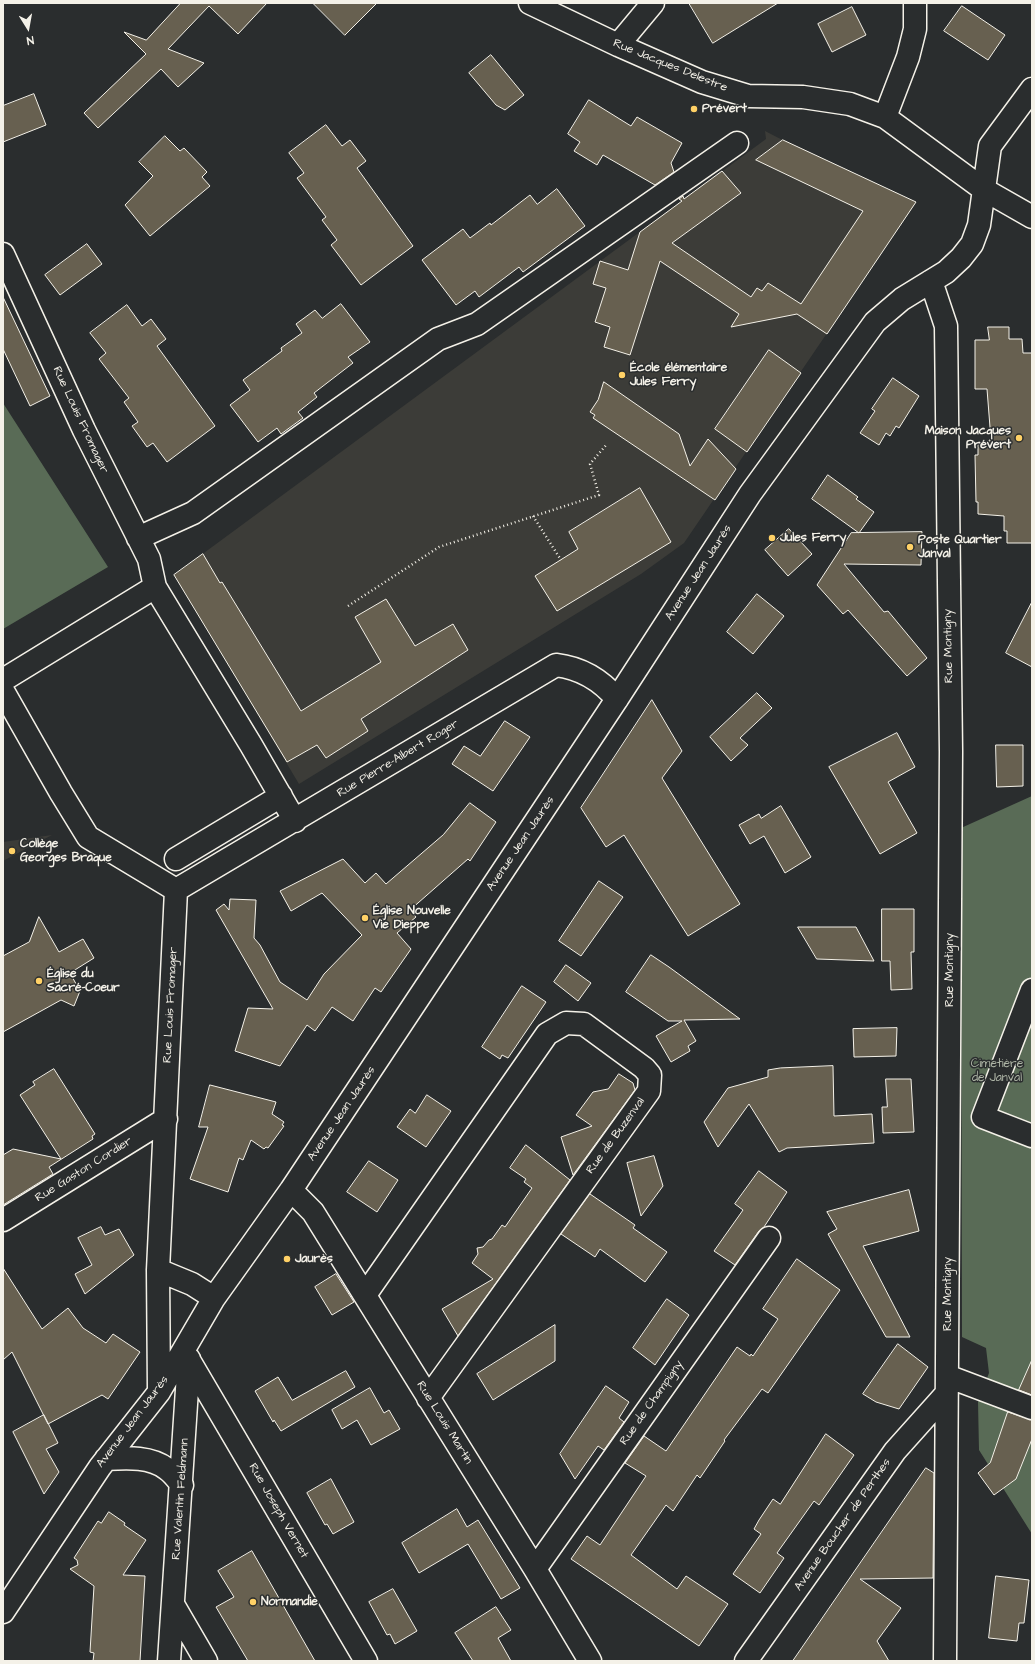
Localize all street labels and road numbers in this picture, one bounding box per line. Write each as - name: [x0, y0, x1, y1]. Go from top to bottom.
- street label: Rue Jacques Delestre: [611, 36, 729, 96]
- street label: Rue Louis Fromager: [49, 364, 111, 476]
- street label: Avenue Jean Jaurès: [663, 522, 735, 624]
- street label: Rue Montigny: [941, 609, 957, 683]
- street label: Rue Pierre-Albert Roger: [335, 717, 461, 801]
- street label: Avenue Jean Jaurès: [484, 794, 558, 894]
- street label: Rue Montigny: [943, 933, 957, 1007]
- street label: Rue Louis Fromager: [161, 947, 181, 1063]
- street label: Avenue Jean Jaurès: [305, 1064, 379, 1164]
- street label: Rue de Buzenval: [584, 1095, 648, 1177]
- street label: Rue Gaston Cordier: [33, 1134, 135, 1206]
- street label: Rue Montigny: [941, 1257, 955, 1331]
- street label: Rue de Champigny: [617, 1358, 687, 1448]
- street label: Avenue Jean Jaurès: [94, 1373, 172, 1471]
- street label: Rue Louis Martin: [413, 1379, 475, 1467]
- street label: Rue Valentin Feldmann: [170, 1438, 192, 1560]
- street label: Avenue Boucher de Perthes: [792, 1456, 894, 1594]
- street label: Rue Joseph Vernet: [245, 1461, 311, 1561]

